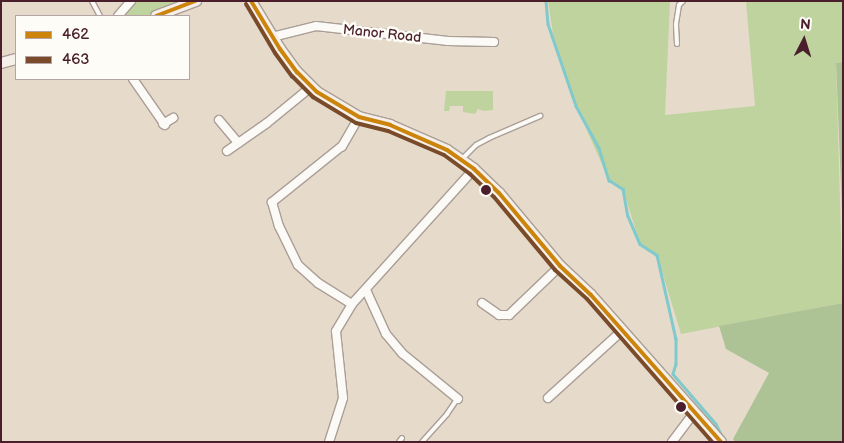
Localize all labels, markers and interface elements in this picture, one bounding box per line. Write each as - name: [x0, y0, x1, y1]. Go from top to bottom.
- legend: [15, 15, 190, 80]
- north arrow: [779, 15, 829, 65]
- text: N: [799, 16, 811, 33]
- street label: Manor Road: [342, 22, 422, 46]
- text: 462: [62, 25, 89, 44]
- text: 463: [62, 50, 90, 69]
- unlabelled marker: [481, 185, 491, 195]
- unlabelled marker: [676, 402, 686, 412]

